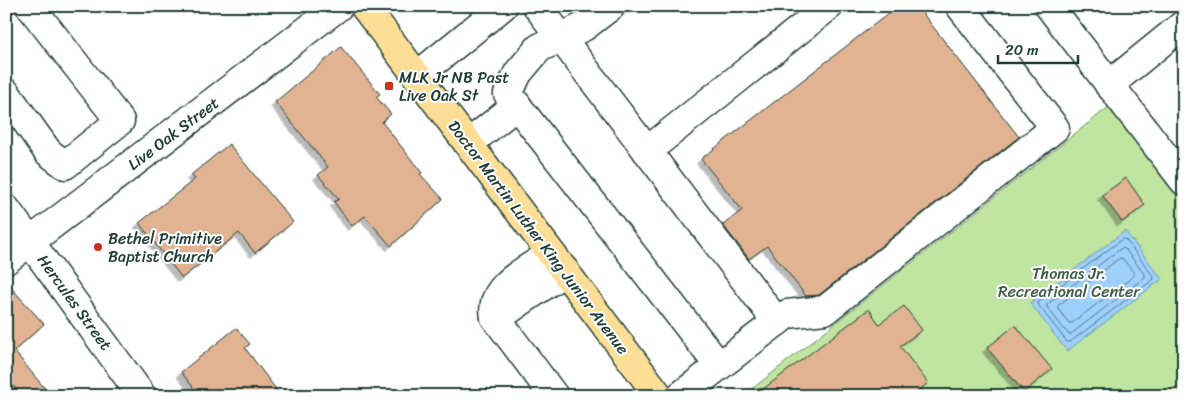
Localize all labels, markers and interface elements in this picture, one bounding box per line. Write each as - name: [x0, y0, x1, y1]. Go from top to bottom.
- scale bar: [998, 32, 1078, 64]
- text: 20 m: [1005, 37, 1039, 63]
- place label: MLK Jr NB Past Live Oak St: [399, 63, 509, 110]
- marker: MLK Jr NB Past Live Oak St: [383, 80, 395, 92]
- street label: Live Oak Street: [121, 89, 226, 178]
- street label: Doctor Martin Luther King Junior Avenue: [440, 114, 637, 361]
- place label: Bethel Primitive Baptist Church: [108, 224, 222, 271]
- marker: Bethel Primitive Baptist Church: [92, 241, 104, 253]
- street label: Hercules Street: [30, 248, 120, 357]
- park label: Thomas Jr. Recreational Center: [998, 259, 1141, 306]

